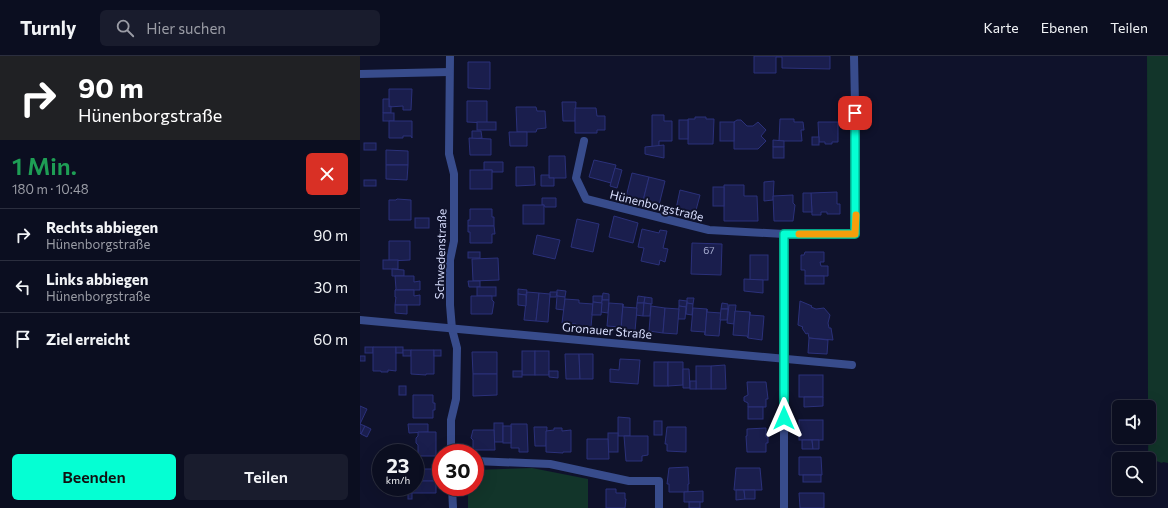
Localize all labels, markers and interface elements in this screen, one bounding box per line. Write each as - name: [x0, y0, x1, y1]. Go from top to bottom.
- search box: [100, 10, 380, 46]
- text: Turnly: [20, 16, 76, 39]
- icon: search: [114, 17, 136, 39]
- text: Hier suchen: [146, 19, 226, 37]
- text: Karte: [983, 19, 1019, 36]
- text: Ebenen: [1041, 19, 1088, 36]
- text: Teilen: [1110, 19, 1148, 36]
- text: 90 m: [78, 70, 144, 104]
- icon: right: [12, 72, 64, 124]
- pin: [838, 96, 872, 130]
- icon: arrive: [844, 102, 866, 124]
- text: Hünenborgstraße: [78, 104, 222, 126]
- text: 1 Min.: [12, 151, 77, 180]
- button: close: [306, 153, 348, 195]
- text: 180 m · 10:48: [12, 181, 89, 197]
- street label: Hünenborgstraße: [609, 187, 705, 223]
- street label: Schwedenstraße: [431, 209, 449, 299]
- text: Rechts abbiegen: [46, 218, 158, 236]
- icon: right: [12, 224, 34, 246]
- text: 90 m: [313, 226, 348, 244]
- text: Hünenborgstraße: [46, 236, 150, 252]
- house number: 67: [703, 244, 715, 256]
- text: Links abbiegen: [46, 270, 148, 288]
- icon: left: [12, 276, 34, 298]
- text: 30 m: [314, 278, 348, 296]
- text: Hünenborgstraße: [46, 288, 150, 304]
- street label: Gronauer Straße: [561, 319, 653, 341]
- icon: arrive: [12, 328, 34, 350]
- text: Ziel erreicht: [46, 330, 130, 348]
- text: 60 m: [313, 330, 348, 348]
- position arrow: [763, 397, 805, 439]
- map controls: [1112, 400, 1156, 496]
- button: sound: [1112, 400, 1156, 444]
- speed limit sign: 30: [432, 444, 484, 496]
- button: search: [1112, 452, 1156, 496]
- text: 23: [386, 453, 410, 477]
- button: Beenden: [12, 454, 176, 500]
- button: Teilen: [184, 454, 348, 500]
- text: km/h: [386, 474, 410, 486]

